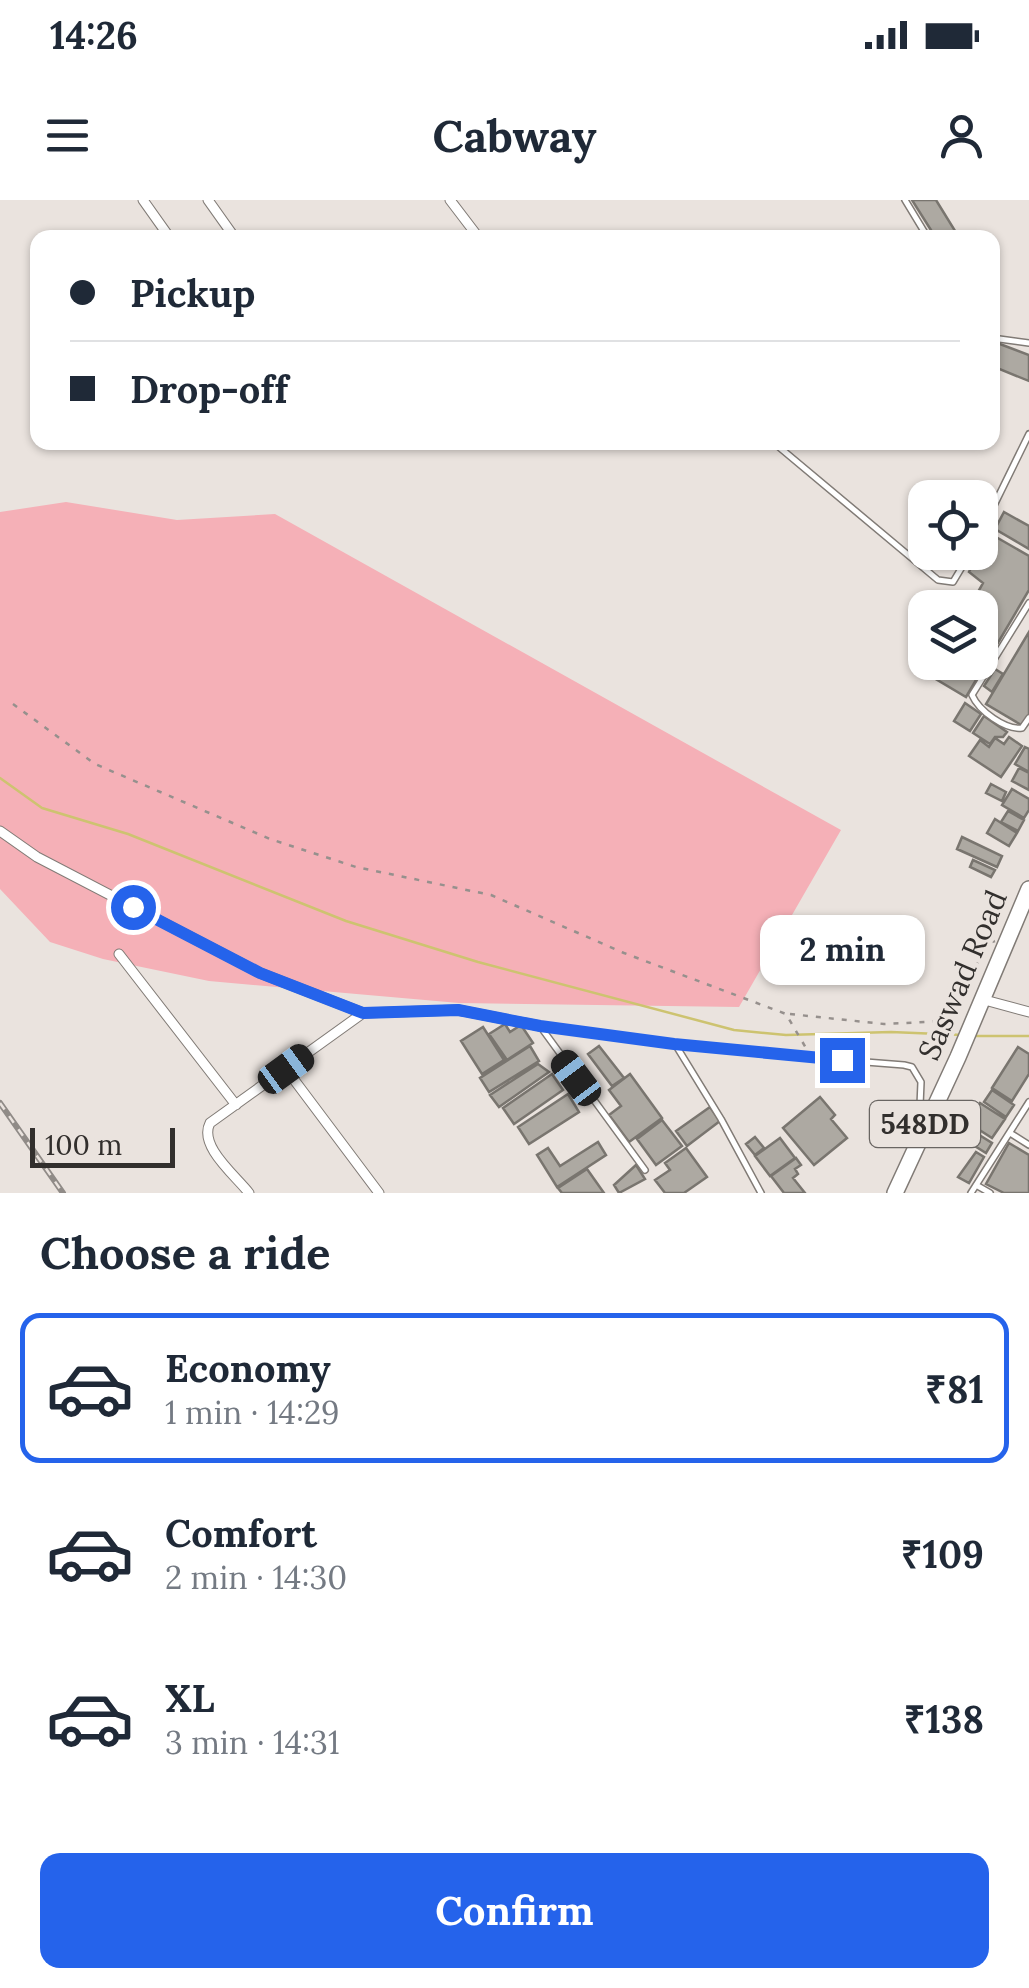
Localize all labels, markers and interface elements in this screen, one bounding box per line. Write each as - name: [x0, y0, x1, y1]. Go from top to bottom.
- text: 14:26: [50, 11, 138, 59]
- text: Cabway: [432, 107, 597, 164]
- icon: menu: [40, 108, 95, 163]
- icon: person: [934, 108, 989, 163]
- text: Pickup: [130, 269, 255, 317]
- text: Drop-off: [130, 365, 288, 413]
- map controls: [908, 480, 998, 680]
- button: locate: [908, 480, 998, 570]
- button: layers: [908, 590, 998, 680]
- street label: Saswad Road: [909, 884, 1015, 1066]
- route start: [111, 885, 156, 930]
- callout: 2 min: [760, 915, 924, 985]
- text: 2 min: [800, 929, 885, 970]
- route end: [820, 1038, 865, 1083]
- car: [253, 1039, 319, 1099]
- car: [546, 1045, 606, 1111]
- road number: 548DD: [870, 1101, 980, 1147]
- scale bar: [30, 1123, 175, 1168]
- text: 100 m: [45, 1127, 122, 1163]
- text: Choose a ride: [40, 1224, 330, 1281]
- icon: car: [45, 1343, 135, 1433]
- text: Economy: [165, 1344, 331, 1392]
- text: ₹81: [925, 1365, 984, 1413]
- text: 1 min · 14:29: [165, 1392, 340, 1433]
- icon: car: [45, 1508, 135, 1598]
- text: Comfort: [165, 1509, 317, 1557]
- text: ₹109: [901, 1530, 984, 1578]
- text: 2 min · 14:30: [165, 1557, 347, 1598]
- icon: car: [45, 1673, 135, 1763]
- text: XL: [165, 1674, 215, 1722]
- text: ₹138: [904, 1695, 984, 1743]
- text: 3 min · 14:31: [165, 1722, 340, 1763]
- button: Confirm: [40, 1853, 989, 1968]

